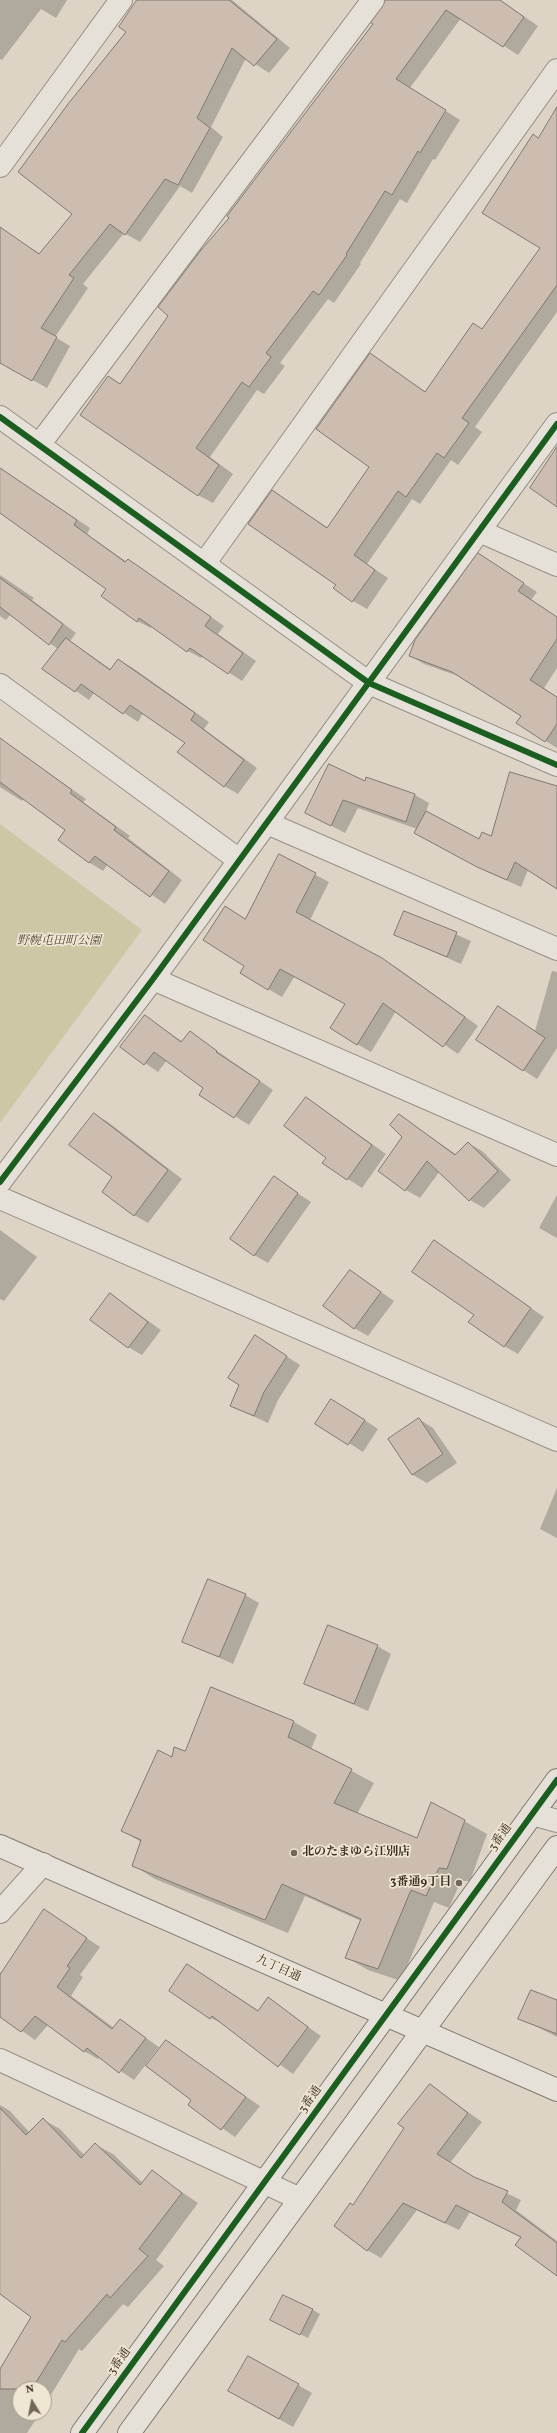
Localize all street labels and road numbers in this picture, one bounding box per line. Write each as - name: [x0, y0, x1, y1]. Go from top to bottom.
- street label: 3番通: [486, 1822, 516, 1854]
- street label: 九丁目通: [253, 1953, 303, 1985]
- street label: 3番通: [296, 2084, 326, 2116]
- street label: 3番通: [105, 2346, 135, 2378]

